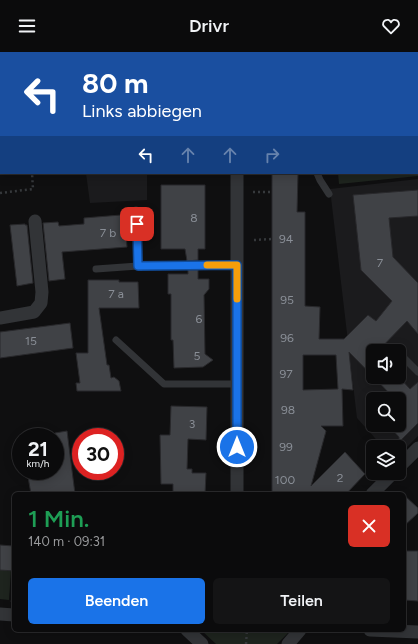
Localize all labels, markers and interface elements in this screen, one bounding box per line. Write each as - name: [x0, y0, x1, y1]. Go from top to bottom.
- icon: menu: [16, 15, 38, 37]
- text: Drivr: [189, 15, 229, 37]
- icon: heart: [380, 15, 402, 37]
- text: 80 m: [82, 66, 148, 100]
- icon: left: [16, 68, 68, 120]
- text: Links abbiegen: [82, 100, 202, 122]
- icon: left: [135, 144, 157, 166]
- icon: ahead: [177, 144, 199, 166]
- icon: ahead: [219, 144, 241, 166]
- icon: right: [261, 144, 283, 166]
- pin: [120, 207, 154, 241]
- house number: 8: [190, 211, 198, 225]
- icon: arrive: [126, 213, 148, 235]
- house number: 7 b: [100, 226, 116, 240]
- house number: 94: [279, 232, 294, 246]
- house number: 7: [377, 256, 384, 270]
- house number: 7 a: [108, 287, 124, 301]
- house number: 95: [280, 293, 294, 307]
- house number: 6: [196, 312, 203, 326]
- house number: 96: [280, 331, 294, 345]
- house number: 15: [25, 334, 37, 348]
- map controls: [366, 344, 406, 480]
- button: sound: [366, 344, 406, 384]
- house number: 5: [194, 349, 201, 363]
- house number: 97: [279, 367, 293, 381]
- button: search: [366, 392, 406, 432]
- house number: 98: [281, 403, 295, 417]
- house number: 3: [189, 417, 195, 431]
- position arrow: [216, 426, 258, 468]
- speed limit sign: 30: [72, 428, 124, 480]
- text: 21: [28, 437, 48, 461]
- house number: 99: [279, 440, 293, 454]
- button: layers: [366, 440, 406, 480]
- text: km/h: [27, 457, 49, 470]
- house number: 2: [337, 471, 343, 485]
- house number: 100: [275, 473, 295, 487]
- text: 1 Min.: [28, 504, 89, 533]
- button: close: [348, 505, 390, 547]
- text: 140 m · 09:31: [28, 534, 105, 549]
- button: Beenden: [28, 578, 205, 624]
- button: Teilen: [213, 578, 390, 624]

